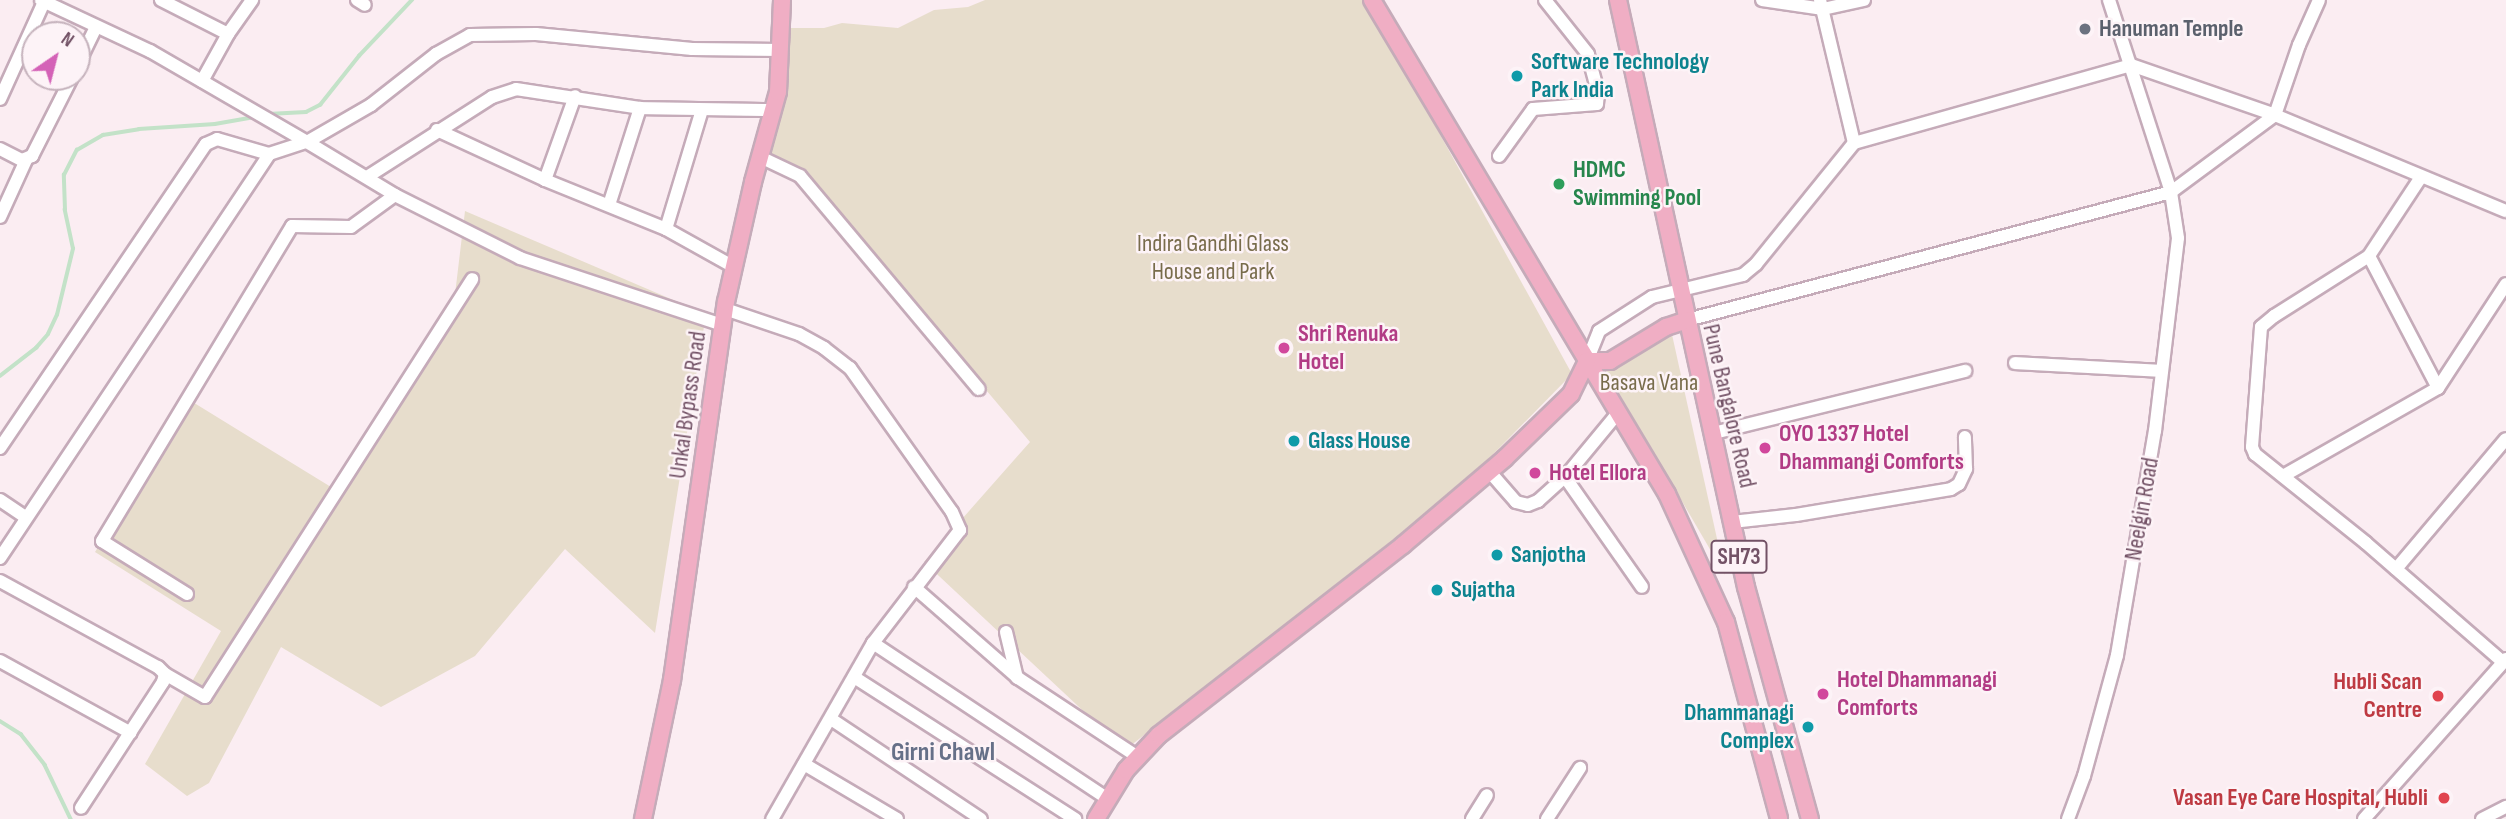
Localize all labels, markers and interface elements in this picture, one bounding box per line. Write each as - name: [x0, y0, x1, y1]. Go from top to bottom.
- place label: Hanuman Temple: [2099, 15, 2244, 43]
- north arrow: [21, 21, 91, 91]
- marker: Hanuman Temple: [2077, 21, 2093, 37]
- text: N: [56, 28, 78, 52]
- place label: Software Technology Park India: [1531, 48, 1709, 104]
- marker: Software Technology Park India: [1509, 68, 1525, 84]
- place label: HDMC Swimming Pool: [1573, 156, 1701, 212]
- marker: HDMC Swimming Pool: [1551, 176, 1567, 192]
- park label: Indira Gandhi Glass House and Park: [1137, 230, 1289, 286]
- place label: Shri Renuka Hotel: [1298, 320, 1398, 376]
- street label: Pune Bangalore Road: [1696, 321, 1762, 491]
- street label: Unkal Bypass Road: [663, 329, 713, 481]
- marker: Shri Renuka Hotel: [1276, 340, 1292, 356]
- park label: Basava Vana: [1600, 369, 1698, 397]
- place label: OYO 1337 Hotel Dhammangi Comforts: [1779, 420, 1964, 476]
- place label: Glass House: [1308, 427, 1410, 455]
- marker: Glass House: [1286, 433, 1302, 449]
- marker: OYO 1337 Hotel Dhammangi Comforts: [1757, 440, 1773, 456]
- street label: Neelgin Road: [2119, 455, 2165, 563]
- place label: Hotel Ellora: [1549, 459, 1646, 487]
- marker: Hotel Ellora: [1527, 465, 1543, 481]
- road number: SH73: [1709, 538, 1769, 576]
- place label: Sanjotha: [1511, 541, 1586, 569]
- marker: Sanjotha: [1489, 547, 1505, 563]
- place label: Sujatha: [1451, 576, 1515, 604]
- marker: Sujatha: [1429, 582, 1445, 598]
- place label: Hotel Dhammanagi Comforts: [1837, 666, 1997, 722]
- place label: Hubli Scan Centre: [2333, 668, 2422, 724]
- marker: Hotel Dhammanagi Comforts: [1815, 686, 1831, 702]
- marker: Hubli Scan Centre: [2428, 686, 2448, 706]
- place label: Dhammanagi Complex: [1684, 699, 1794, 755]
- marker: Dhammanagi Complex: [1800, 719, 1816, 735]
- district label: Girni Chawl: [891, 737, 995, 769]
- place label: Vasan Eye Care Hospital, Hubli: [2173, 784, 2428, 812]
- marker: Vasan Eye Care Hospital, Hubli: [2434, 788, 2454, 808]

